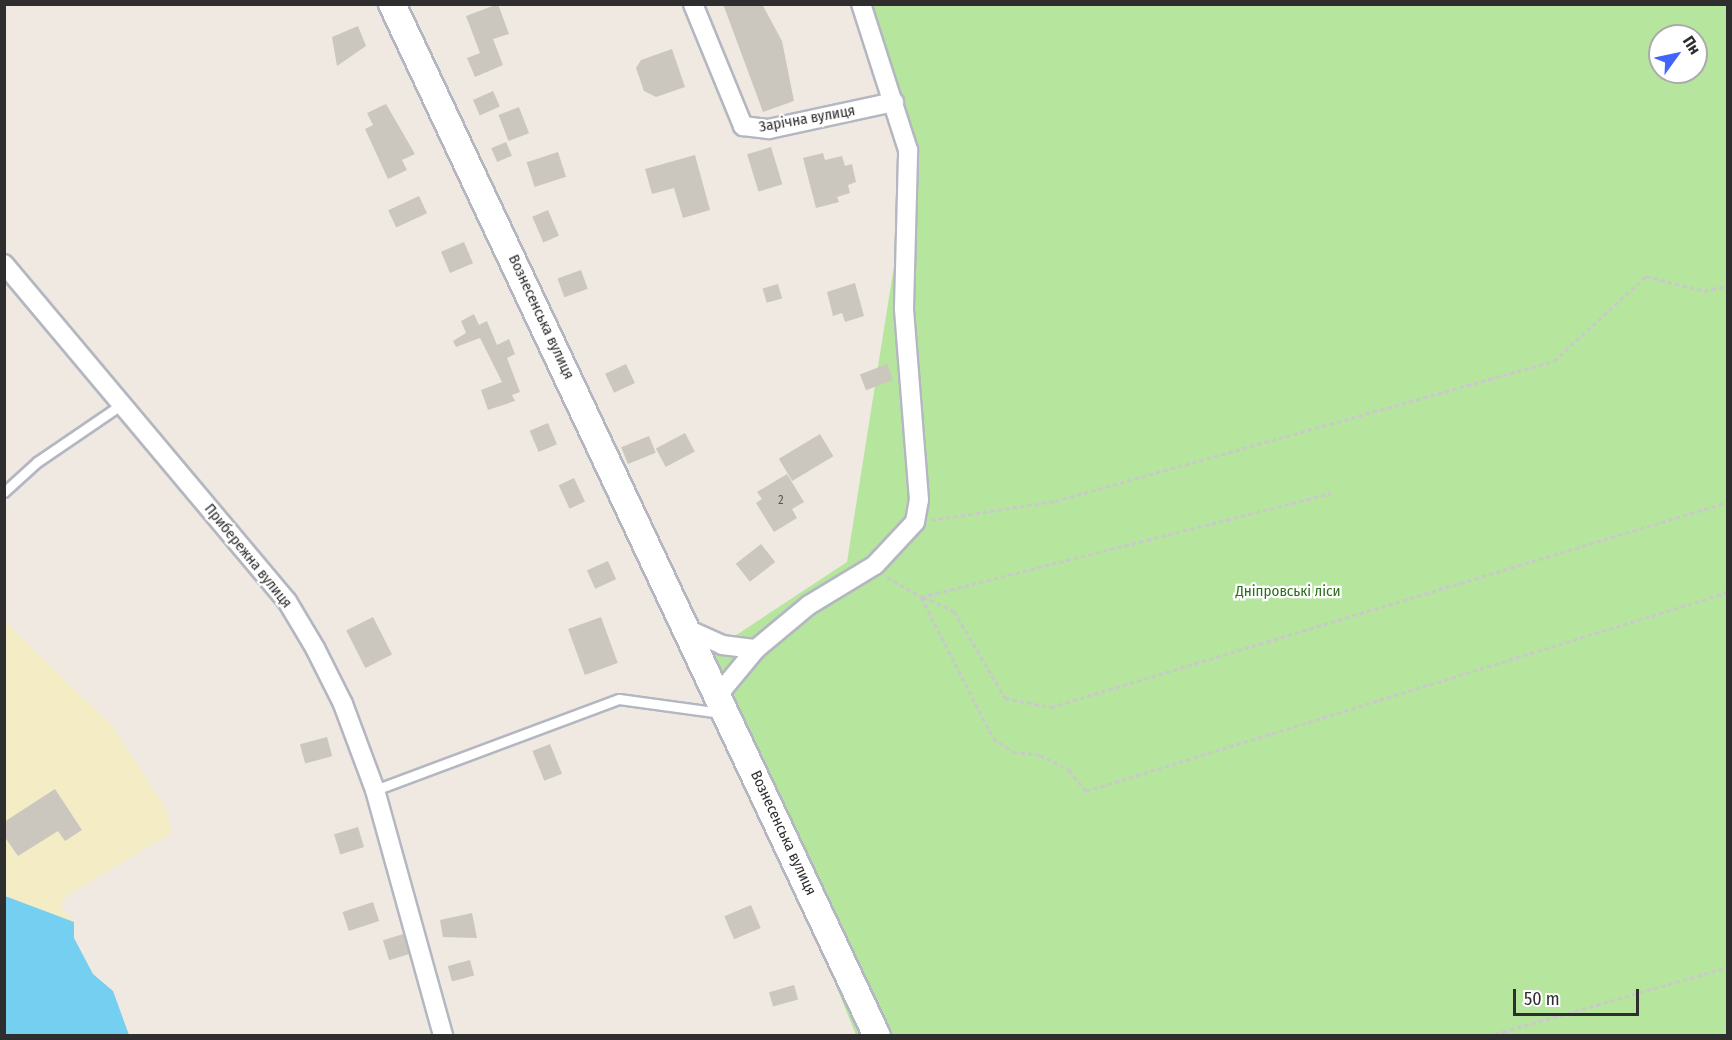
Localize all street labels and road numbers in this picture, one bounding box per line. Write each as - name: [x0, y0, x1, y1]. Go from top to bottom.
- street label: Зарічна вулиця: [757, 102, 857, 136]
- street label: Вознесенська вулиця: [504, 252, 578, 382]
- street label: Прибережна вулиця: [200, 500, 296, 612]
- street label: Вознесенська вулиця: [746, 768, 820, 898]

